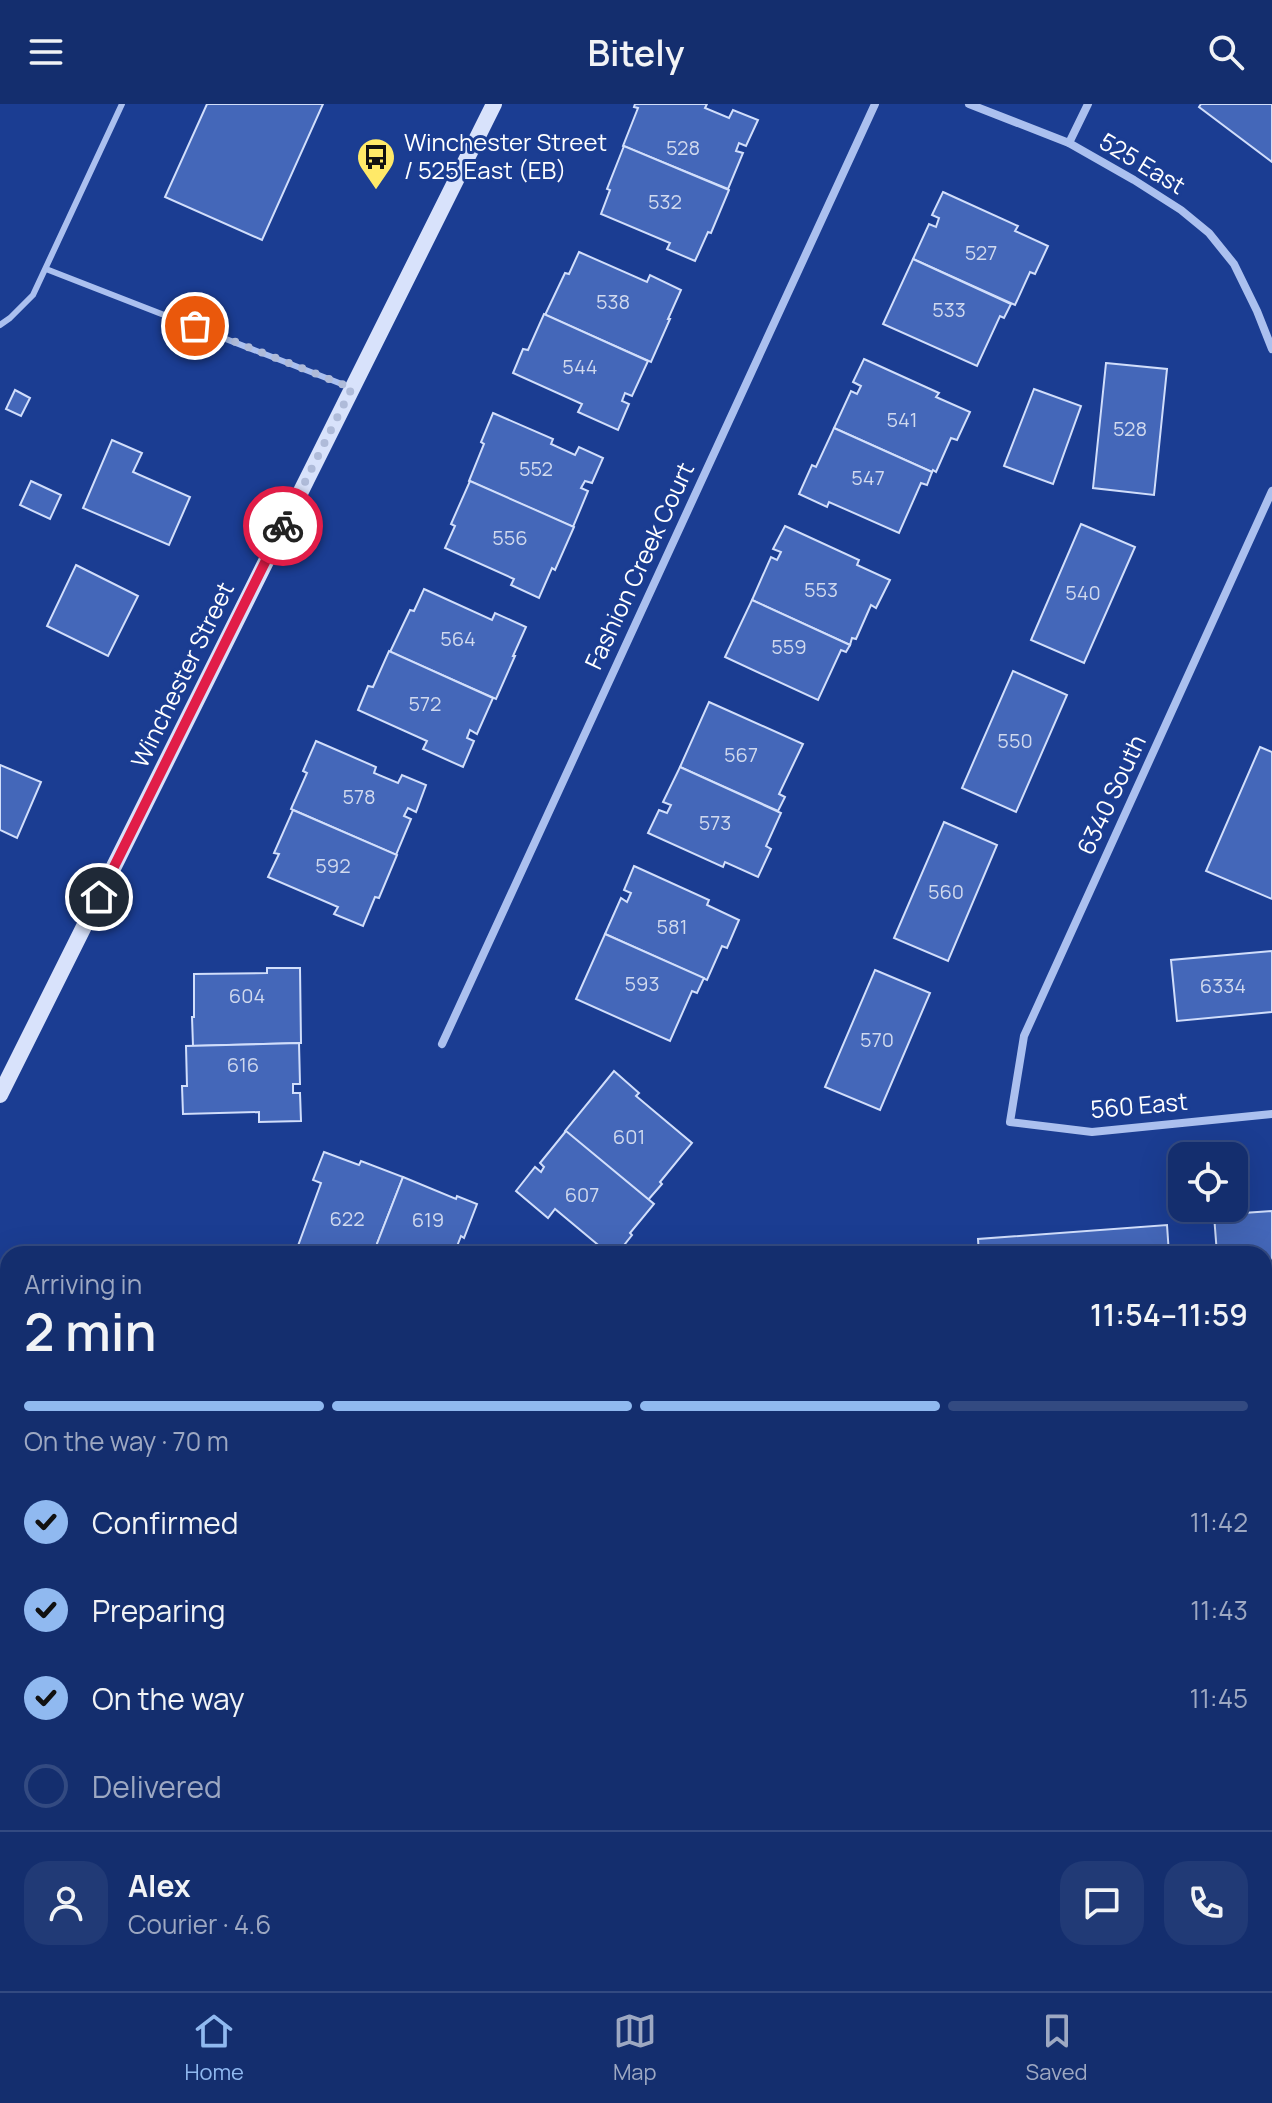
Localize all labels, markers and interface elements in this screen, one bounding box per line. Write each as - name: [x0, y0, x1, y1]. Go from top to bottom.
- text: Bitely: [587, 28, 685, 77]
- icon: menu: [24, 30, 68, 74]
- icon: search: [1204, 30, 1248, 74]
- street label: 525 East: [1094, 124, 1192, 201]
- place label: Winchester Street / 525 East (EB): [404, 125, 607, 186]
- house number: 528: [666, 134, 700, 161]
- bus stop icon: Winchester Street / 525 East (EB): [355, 136, 397, 191]
- house number: 532: [648, 188, 682, 215]
- house number: 527: [965, 239, 997, 266]
- house number: 538: [596, 288, 630, 315]
- pin: [161, 292, 229, 360]
- house number: 533: [932, 296, 966, 323]
- icon: bag: [173, 304, 217, 348]
- house number: 544: [562, 353, 598, 380]
- house number: 541: [886, 406, 918, 433]
- house number: 528: [1113, 415, 1147, 442]
- house number: 552: [519, 455, 553, 482]
- street label: Fashion Creek Court: [576, 456, 701, 674]
- house number: 547: [851, 464, 885, 491]
- courier: [243, 486, 323, 566]
- icon: bike: [261, 504, 305, 548]
- house number: 556: [492, 524, 528, 551]
- street label: Winchester Street: [122, 576, 241, 773]
- house number: 553: [804, 576, 838, 603]
- house number: 540: [1065, 579, 1101, 606]
- house number: 564: [440, 625, 476, 652]
- house number: 559: [771, 633, 807, 660]
- house number: 572: [409, 690, 442, 717]
- house number: 550: [997, 727, 1033, 754]
- street label: 6340 South: [1068, 729, 1153, 860]
- house number: 567: [724, 741, 758, 768]
- house number: 578: [342, 783, 376, 810]
- house number: 573: [699, 809, 731, 836]
- house number: 592: [315, 852, 351, 879]
- pin: [65, 863, 133, 931]
- icon: home: [77, 875, 121, 919]
- house number: 560: [928, 878, 964, 905]
- house number: 581: [657, 913, 687, 940]
- house number: 593: [624, 970, 660, 997]
- house number: 6334: [1200, 972, 1246, 999]
- house number: 604: [229, 982, 265, 1009]
- house number: 570: [860, 1026, 894, 1053]
- house number: 616: [227, 1051, 259, 1078]
- street label: 560 East: [1089, 1084, 1189, 1125]
- house number: 601: [613, 1123, 645, 1150]
- map controls: [1168, 1142, 1248, 1222]
- button: locate: [1168, 1142, 1248, 1222]
- house number: 607: [565, 1181, 599, 1208]
- house number: 622: [329, 1205, 365, 1232]
- house number: 619: [412, 1206, 444, 1233]
- text: Arriving in: [24, 1266, 142, 1302]
- text: 11:54–11:59: [1090, 1294, 1248, 1335]
- text: 2 min: [24, 1296, 157, 1367]
- text: On the way · 70 m: [24, 1423, 229, 1459]
- icon: check: [24, 1500, 68, 1544]
- text: Confirmed: [92, 1502, 239, 1543]
- text: 11:42: [1190, 1504, 1248, 1540]
- icon: check: [24, 1588, 68, 1632]
- text: Preparing: [92, 1590, 226, 1631]
- text: 11:43: [1190, 1592, 1248, 1628]
- icon: check: [24, 1676, 68, 1720]
- text: On the way: [92, 1678, 245, 1719]
- text: 11:45: [1190, 1680, 1248, 1716]
- text: Delivered: [92, 1766, 222, 1807]
- button: person: [24, 1861, 108, 1945]
- button: chat: [1060, 1861, 1144, 1945]
- button: phone: [1164, 1861, 1248, 1945]
- text: Alex: [128, 1865, 191, 1906]
- text: Courier · 4.6: [128, 1906, 271, 1942]
- tab: Home: [184, 2009, 244, 2087]
- tab: Map: [613, 2009, 657, 2087]
- tab: Saved: [1026, 2009, 1088, 2087]

